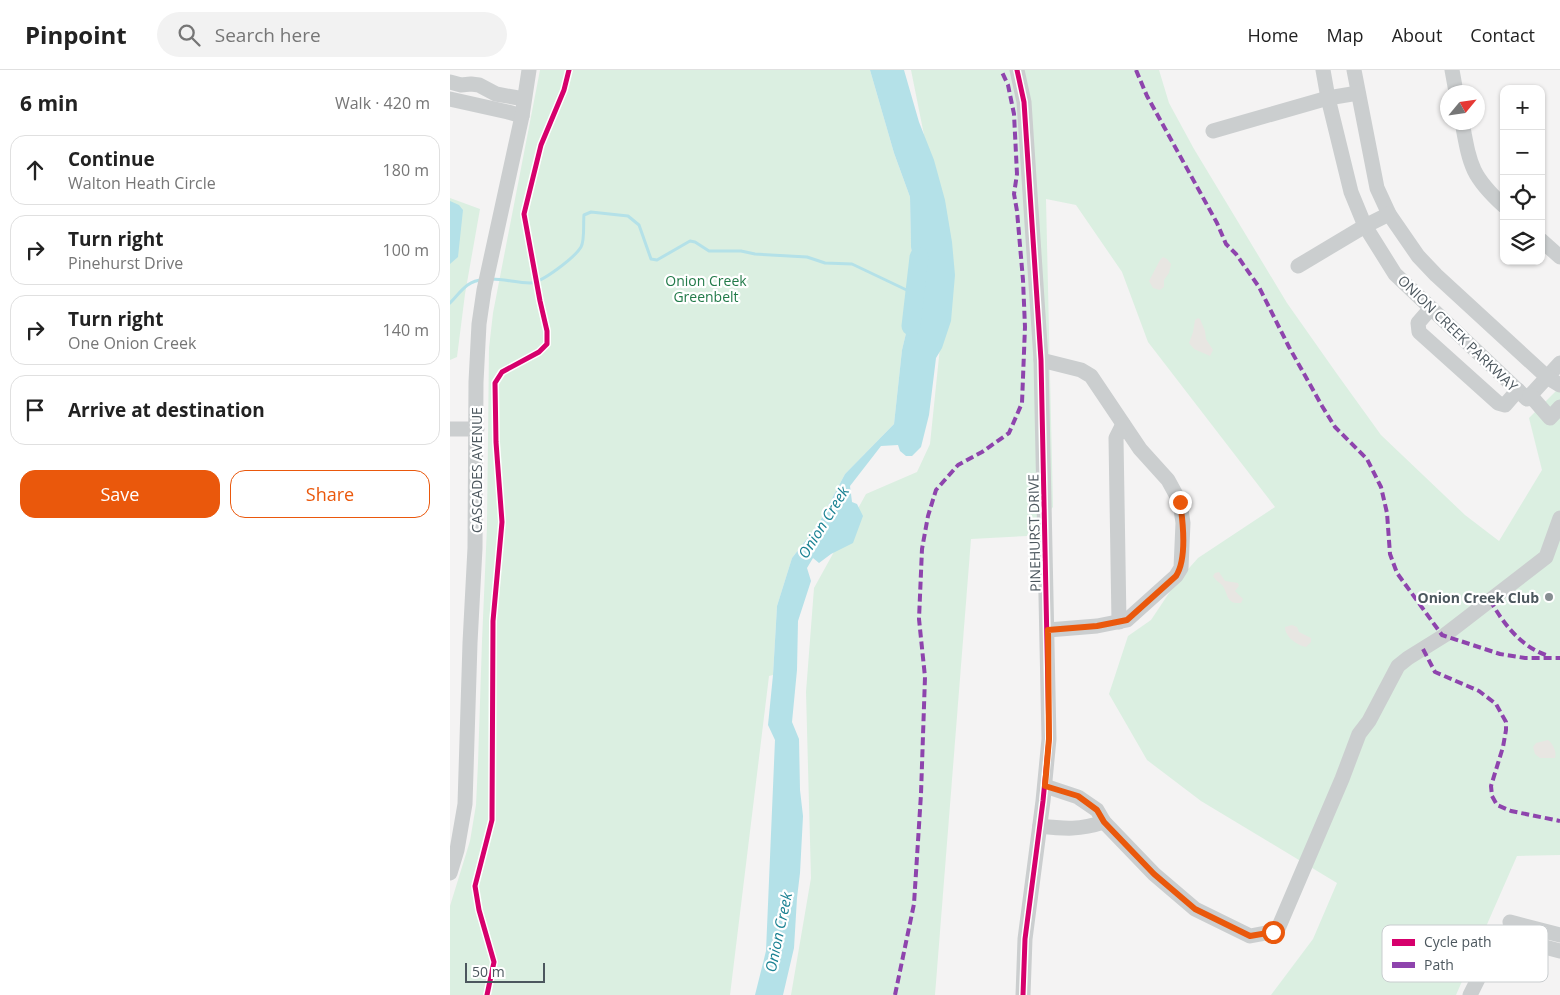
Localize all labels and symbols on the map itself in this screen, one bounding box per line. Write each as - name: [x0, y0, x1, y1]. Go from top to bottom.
- north arrow: [1440, 85, 1485, 130]
- park label: Onion Creek Greenbelt: [665, 271, 747, 306]
- street label: ONION CREEK PARKWAY: [1394, 271, 1522, 395]
- street label: CASCADES AVENUE: [467, 407, 486, 533]
- street label: PINEHURST DRIVE: [1023, 474, 1045, 592]
- water label: Onion Creek: [793, 482, 853, 562]
- route end: [1169, 491, 1192, 514]
- place label: Onion Creek Club: [1417, 588, 1539, 607]
- marker: Onion Creek Club: [1543, 591, 1555, 603]
- water label: Onion Creek: [760, 890, 796, 974]
- route start: [1262, 921, 1285, 944]
- legend: [1382, 925, 1548, 982]
- text: Cycle path: [1424, 932, 1492, 951]
- text: Path: [1424, 955, 1454, 974]
- scale bar: [465, 960, 545, 983]

